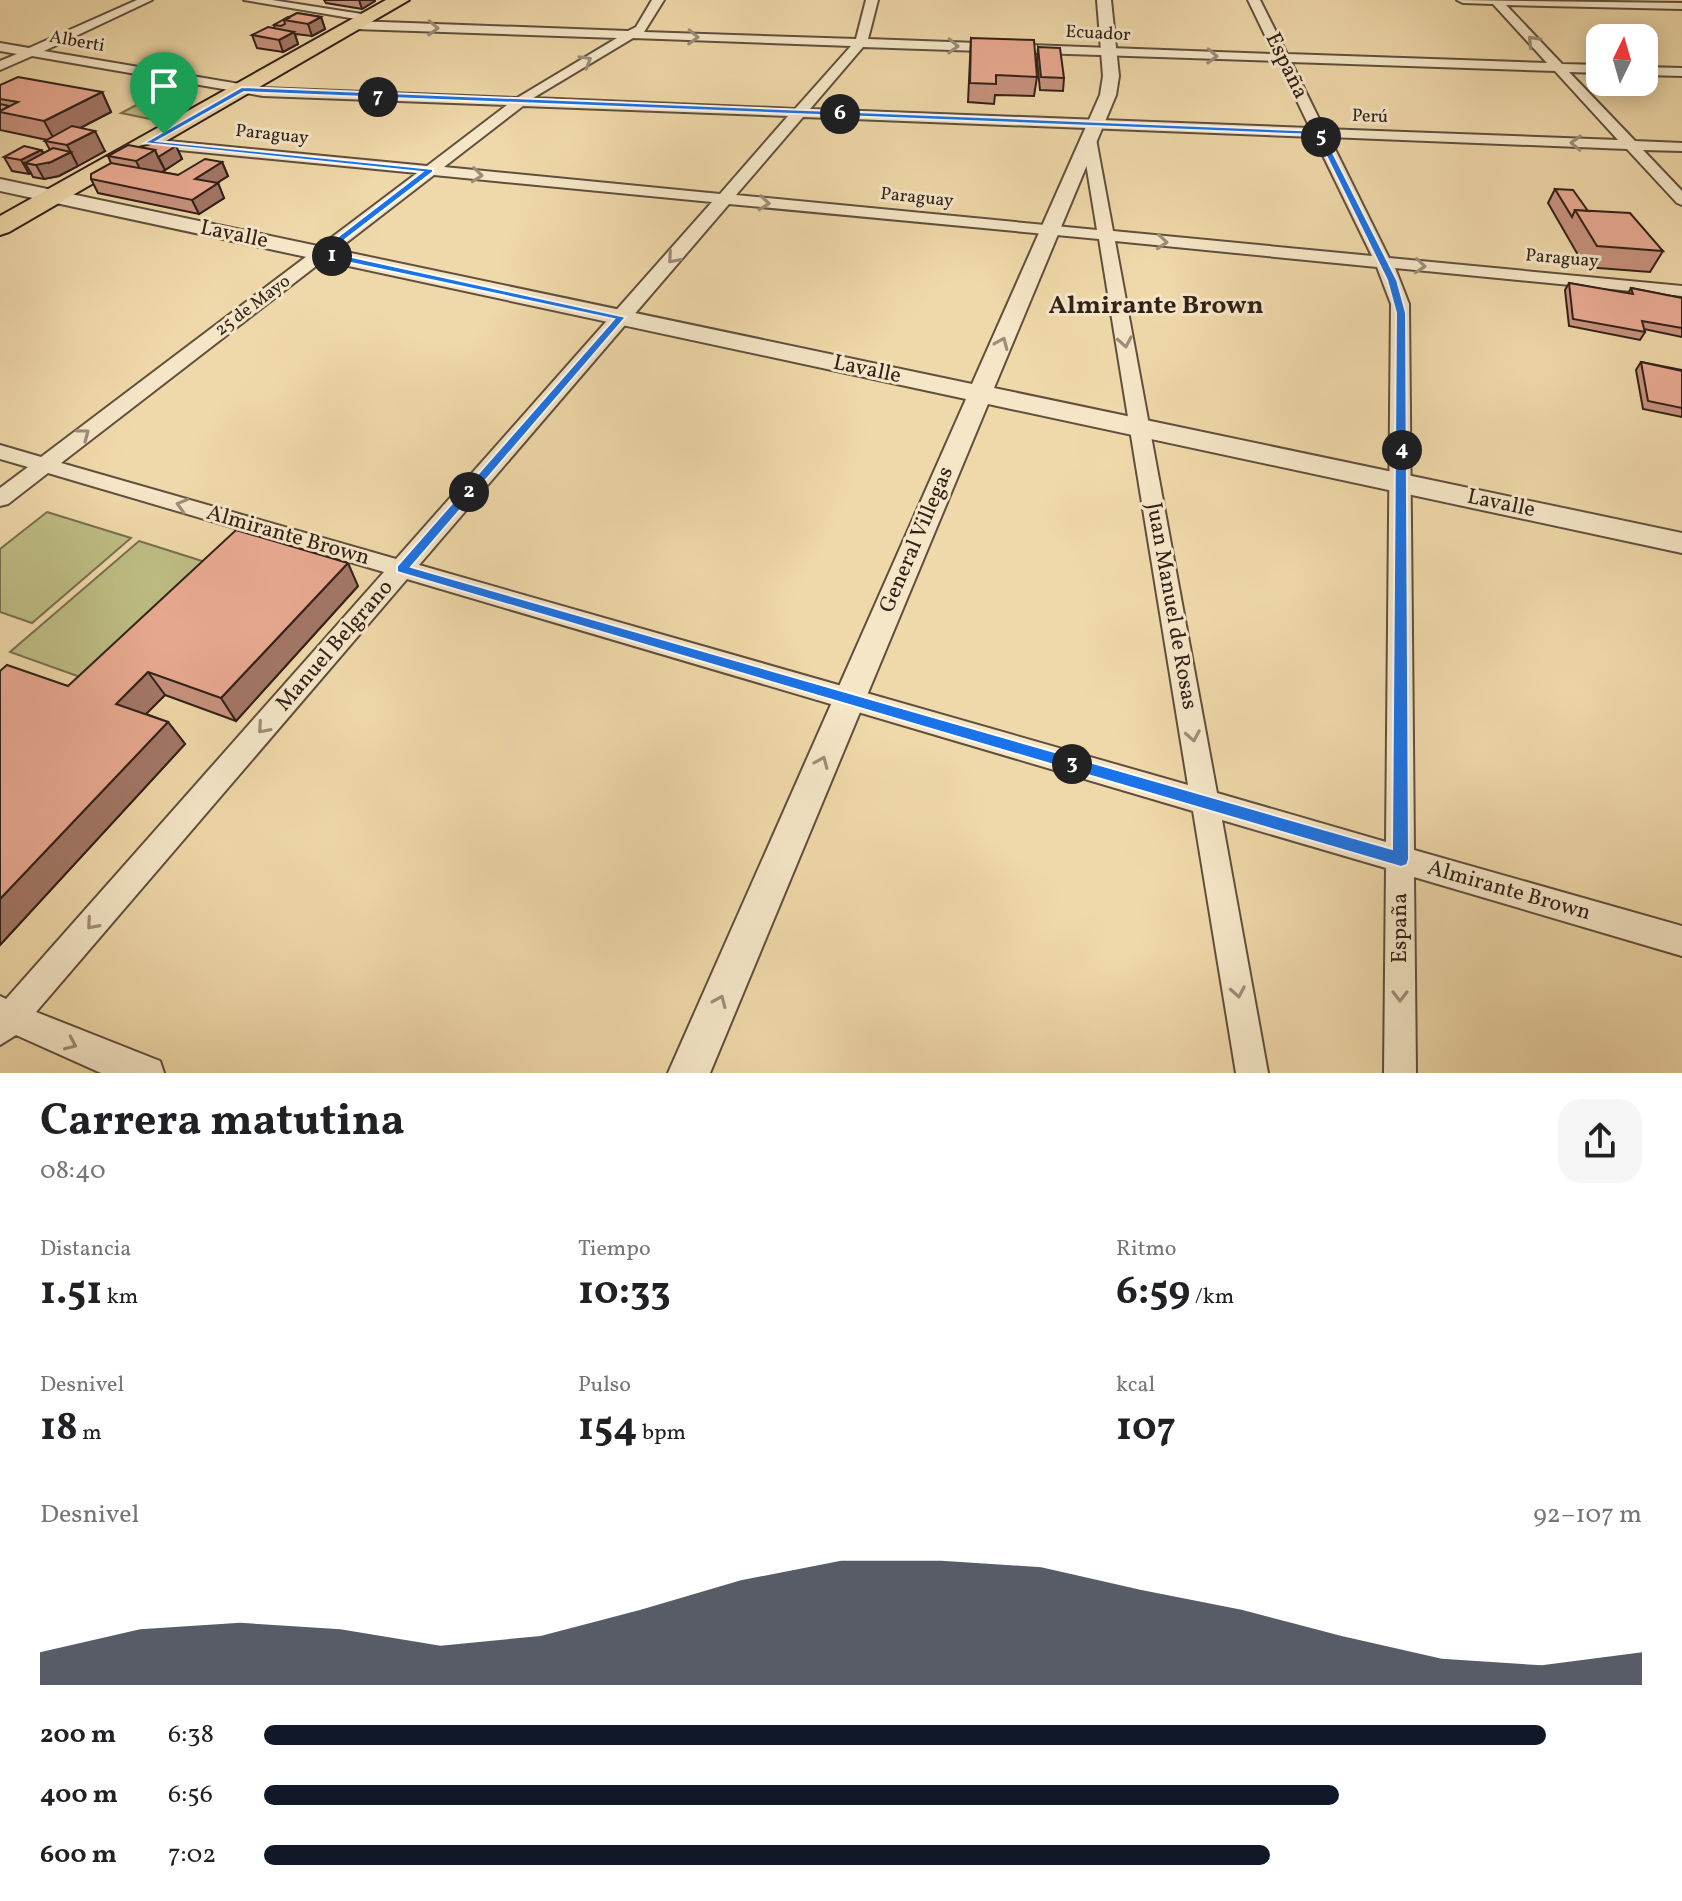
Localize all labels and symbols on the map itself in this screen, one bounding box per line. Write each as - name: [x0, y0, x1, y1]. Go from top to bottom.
- one-way arrow: [427, 20, 440, 37]
- street label: Ecuador: [1065, 20, 1132, 48]
- north arrow: [1586, 24, 1658, 96]
- street label: Alberti: [47, 25, 107, 59]
- street label: España: [1257, 28, 1315, 104]
- one-way arrow: [687, 29, 700, 46]
- one-way arrow: [1528, 36, 1543, 50]
- one-way arrow: [947, 38, 960, 55]
- one-way arrow: [1206, 48, 1219, 65]
- pin: [130, 52, 198, 134]
- one-way arrow: [577, 55, 592, 71]
- pin: 7: [358, 77, 398, 117]
- pin: 6: [820, 94, 860, 134]
- street label: Perú: [1351, 104, 1389, 130]
- pin: 5: [1301, 117, 1341, 157]
- street label: Paraguay: [234, 119, 310, 151]
- one-way arrow: [1569, 134, 1582, 151]
- one-way arrow: [471, 166, 484, 183]
- street label: Paraguay: [879, 182, 955, 214]
- one-way arrow: [757, 195, 770, 212]
- street label: Lavalle: [197, 213, 271, 257]
- one-way arrow: [1156, 234, 1169, 251]
- pin: 1: [312, 236, 352, 276]
- street label: Paraguay: [1524, 243, 1600, 275]
- one-way arrow: [668, 248, 683, 263]
- one-way arrow: [1414, 258, 1427, 275]
- street label: 25 de Mayo: [210, 269, 296, 343]
- district label: Almirante Brown: [1048, 288, 1264, 324]
- one-way arrow: [1115, 335, 1132, 348]
- one-way arrow: [992, 337, 1008, 351]
- street label: Lavalle: [830, 348, 904, 392]
- one-way arrow: [75, 430, 90, 444]
- pin: 4: [1382, 430, 1422, 470]
- street label: General Villegas: [872, 462, 962, 618]
- pin: 2: [449, 472, 489, 512]
- street label: Lavalle: [1464, 482, 1538, 526]
- one-way arrow: [176, 498, 189, 514]
- street label: Almirante Brown: [203, 498, 373, 574]
- street label: Juan Manuel de Rosas: [1138, 500, 1204, 712]
- street label: Manuel Belgrano: [269, 573, 401, 719]
- one-way arrow: [258, 719, 273, 734]
- one-way arrow: [1184, 729, 1201, 743]
- pin: 3: [1052, 744, 1092, 784]
- one-way arrow: [813, 756, 829, 770]
- street label: Almirante Brown: [1424, 853, 1594, 929]
- street label: España: [1385, 893, 1416, 963]
- one-way arrow: [87, 915, 102, 930]
- one-way arrow: [1228, 985, 1245, 999]
- one-way arrow: [1391, 990, 1409, 1003]
- one-way arrow: [710, 995, 726, 1009]
- one-way arrow: [63, 1034, 78, 1050]

